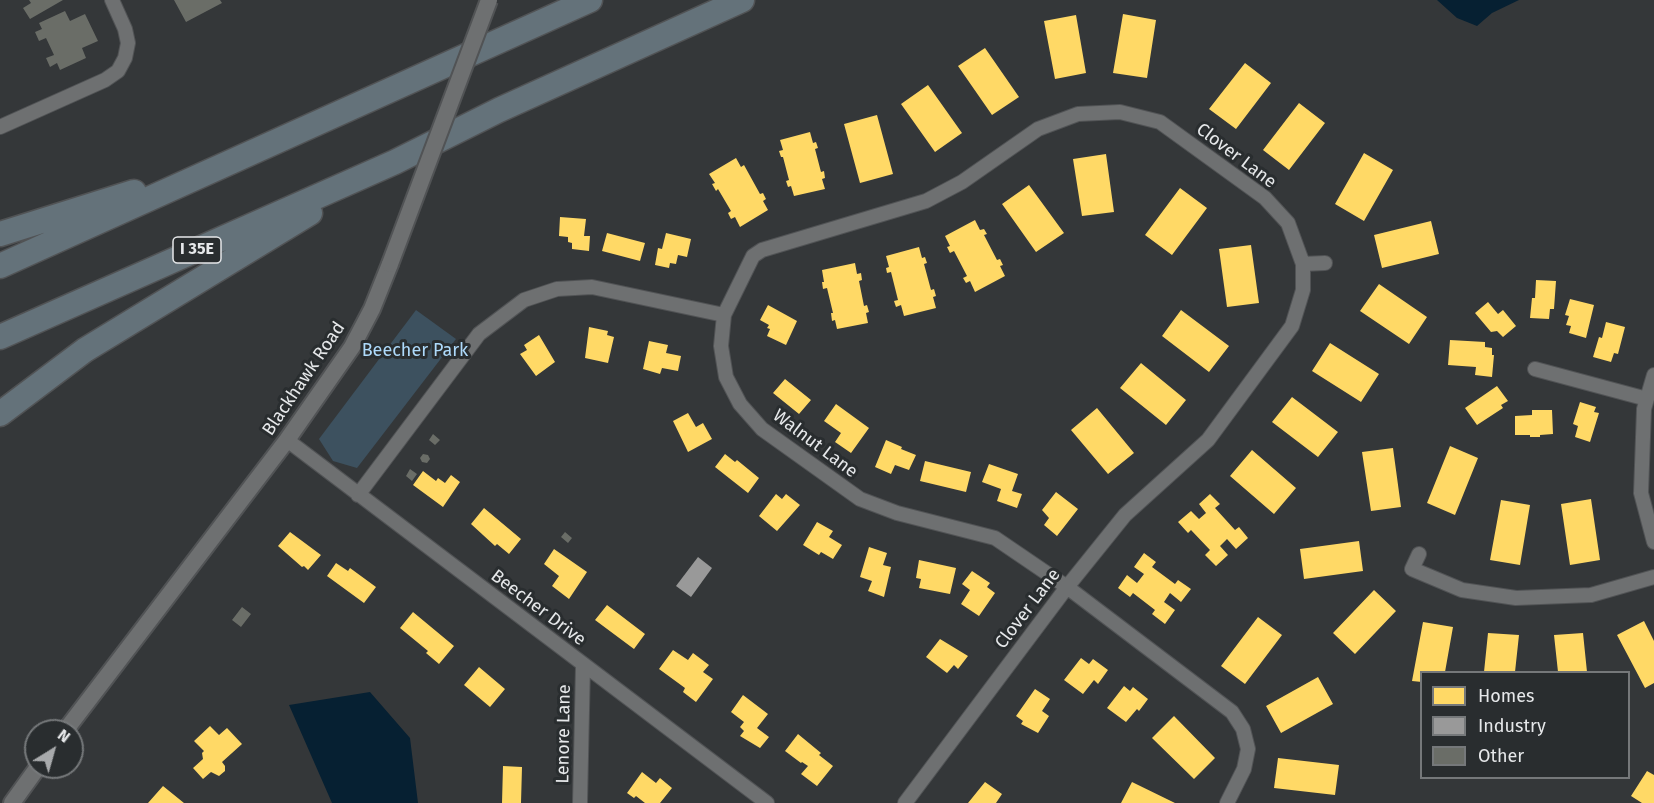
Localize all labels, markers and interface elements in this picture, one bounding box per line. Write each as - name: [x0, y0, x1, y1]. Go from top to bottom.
- street label: Clover Lane: [1192, 119, 1280, 193]
- road number: I 35E: [173, 237, 221, 263]
- street label: Blackhawk Road: [258, 318, 350, 440]
- park label: Beecher Park: [362, 340, 468, 362]
- street label: Walnut Lane: [768, 405, 862, 483]
- street label: Beecher Drive: [486, 565, 590, 651]
- street label: Clover Lane: [991, 565, 1065, 653]
- legend: [1420, 671, 1630, 779]
- street label: Lenore Lane: [552, 684, 576, 784]
- text: Homes: [1478, 685, 1534, 707]
- text: Industry: [1478, 715, 1546, 737]
- north arrow: [24, 719, 84, 779]
- text: N: [54, 725, 74, 747]
- text: Other: [1478, 745, 1524, 767]

